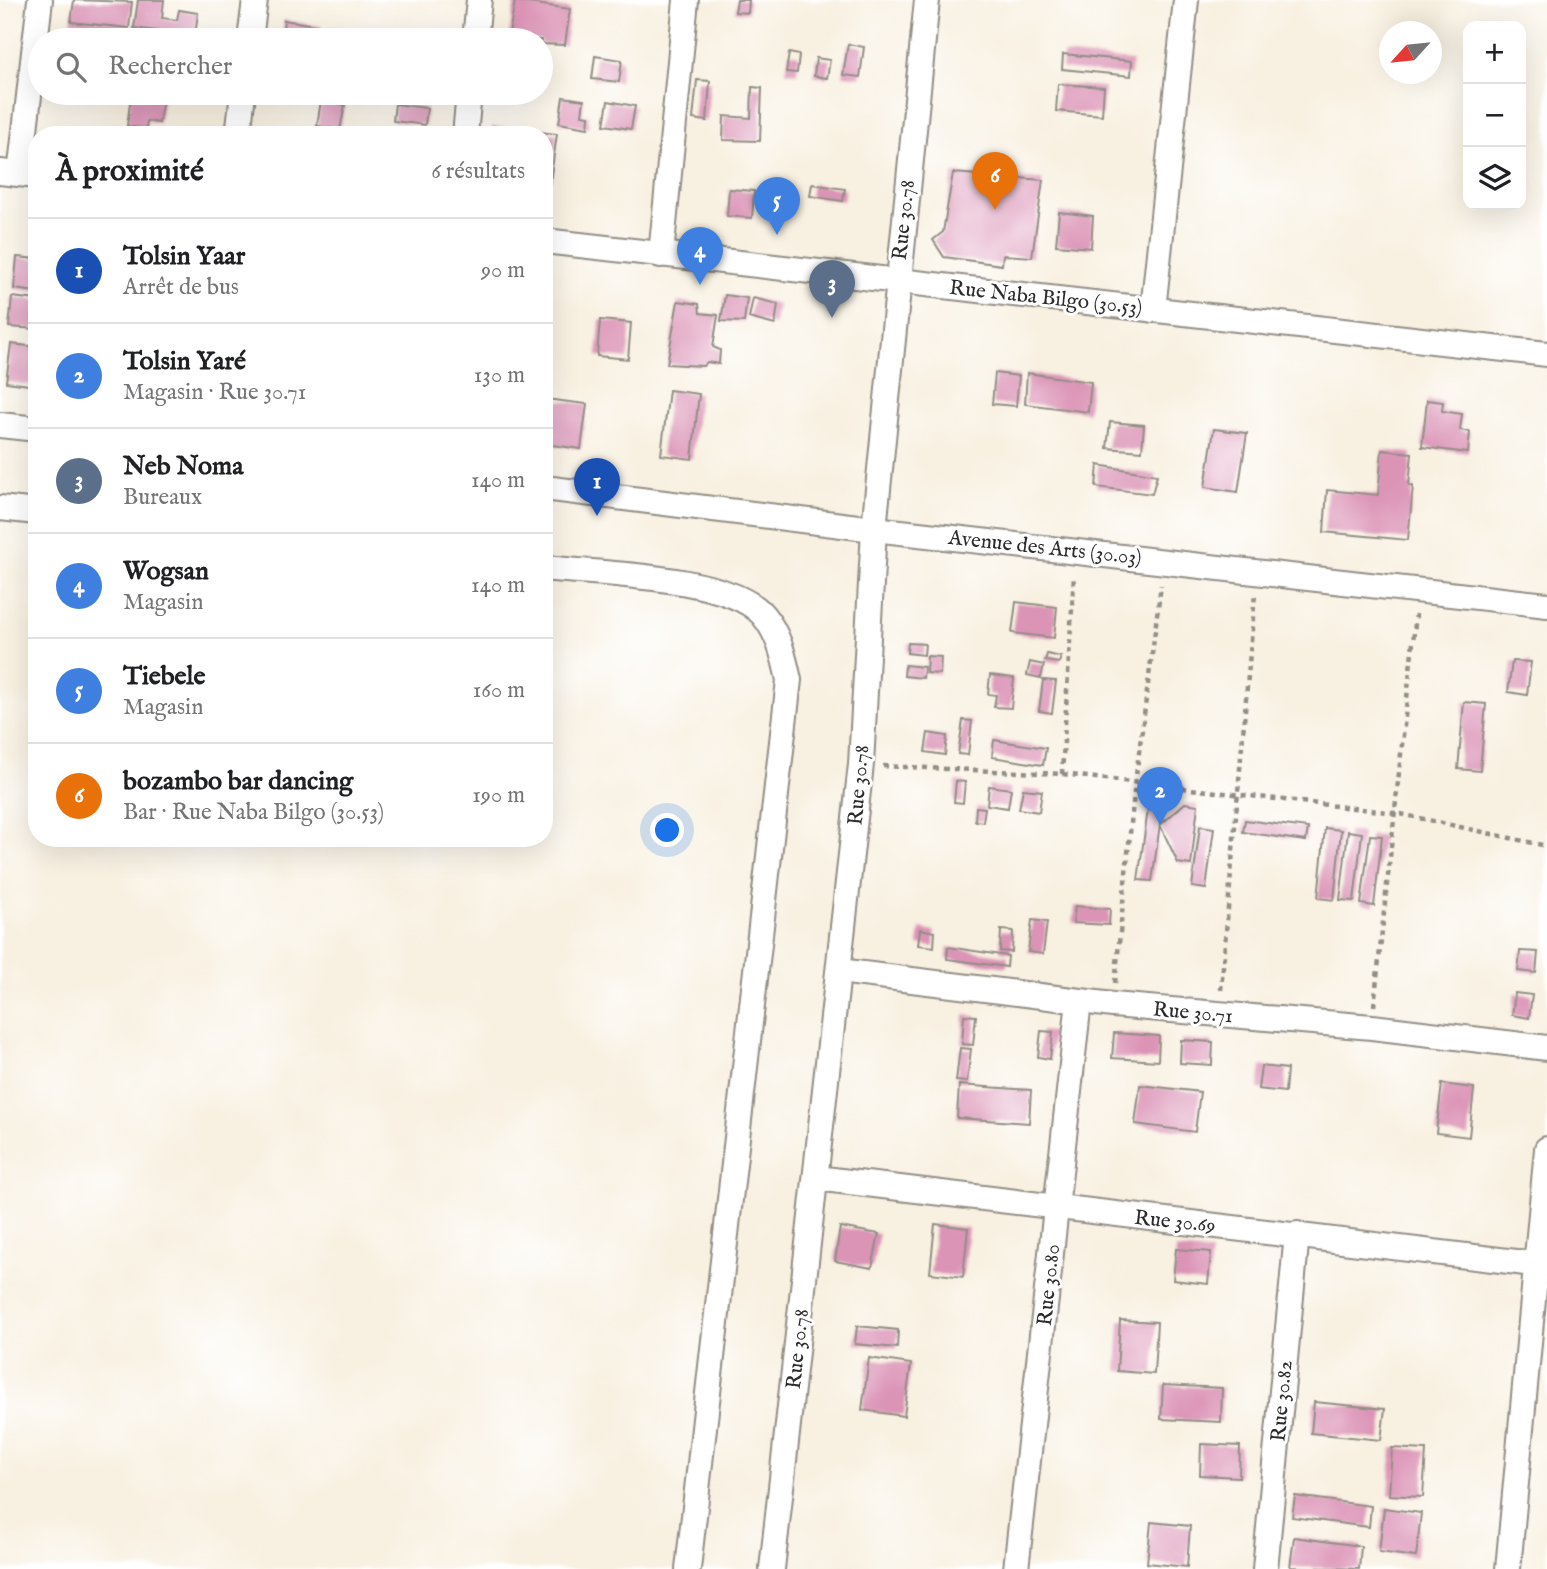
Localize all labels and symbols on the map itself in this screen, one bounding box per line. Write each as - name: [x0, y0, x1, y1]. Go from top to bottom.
- north arrow: [1379, 21, 1442, 84]
- pin: 6: [972, 152, 1018, 210]
- pin: 5: [754, 177, 800, 235]
- street label: Rue 30.78: [887, 179, 922, 262]
- pin: 4: [677, 227, 723, 285]
- pin: 3: [809, 260, 855, 318]
- street label: Rue Naba Bilgo (30.53): [948, 275, 1144, 322]
- pin: 1: [574, 458, 620, 516]
- street label: Avenue des Arts (30.03): [946, 525, 1143, 572]
- street label: Rue 30.78: [843, 744, 876, 826]
- pin: 2: [1137, 767, 1183, 825]
- your location: [650, 813, 684, 847]
- street label: Rue 30.71: [1152, 997, 1234, 1030]
- street label: Rue 30.69: [1133, 1205, 1217, 1240]
- street label: Rue 30.80: [1032, 1243, 1067, 1327]
- street label: Rue 30.78: [781, 1308, 816, 1391]
- street label: Rue 30.82: [1265, 1359, 1300, 1443]

